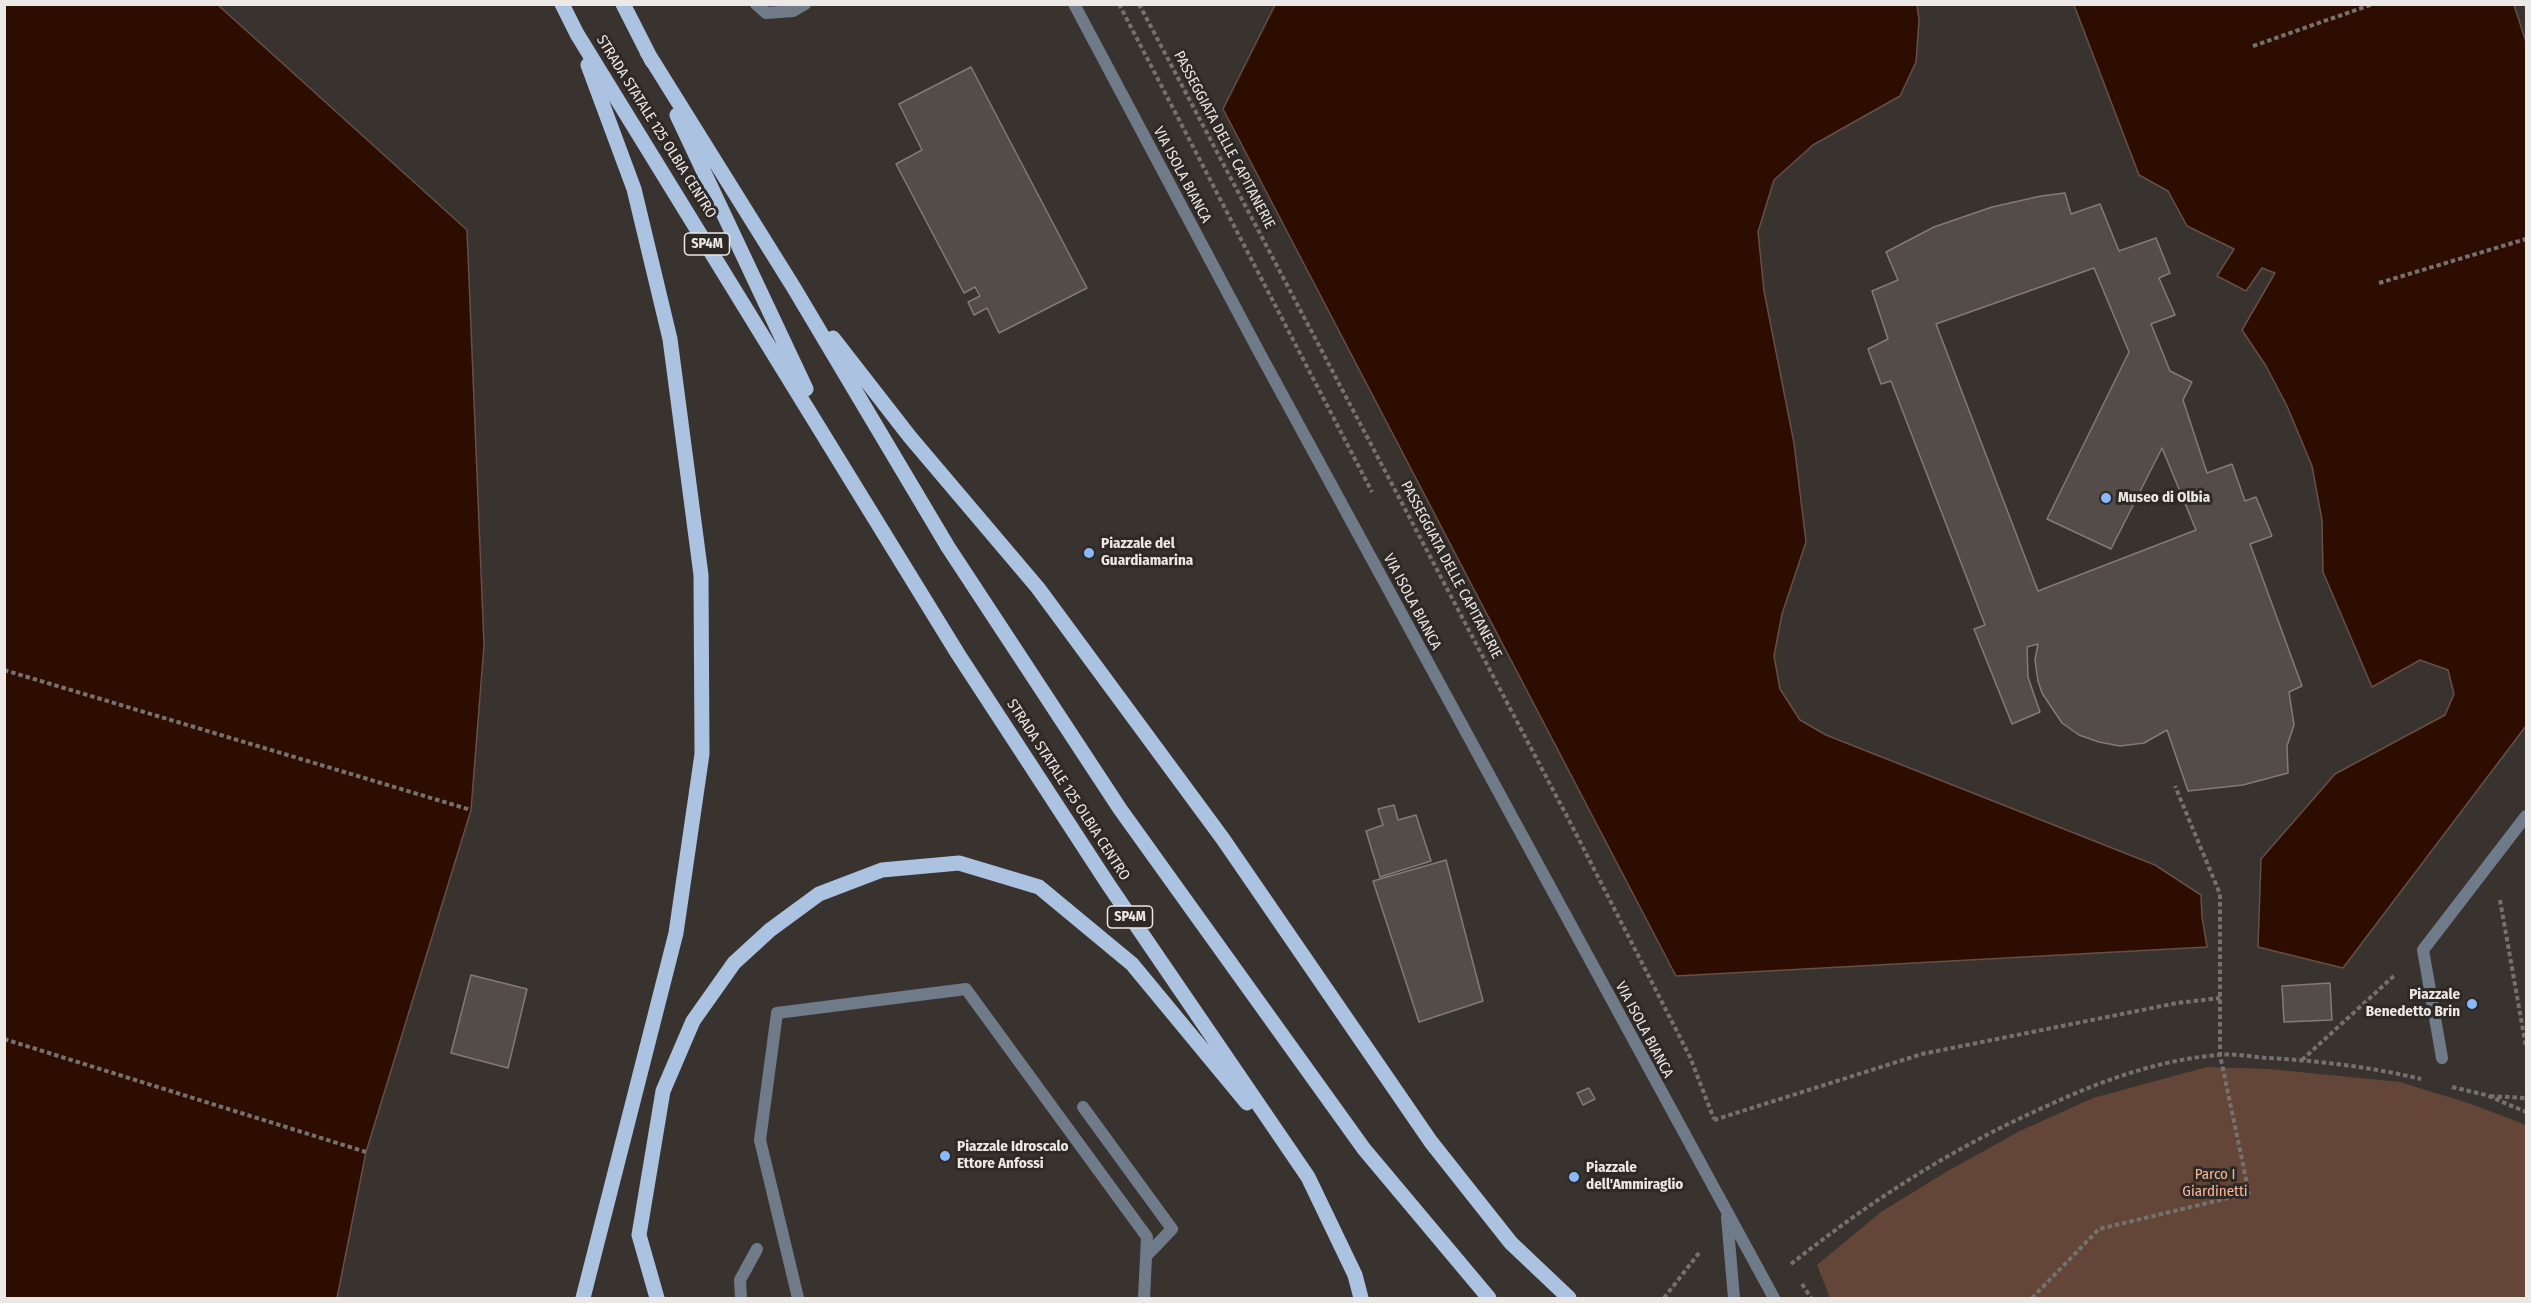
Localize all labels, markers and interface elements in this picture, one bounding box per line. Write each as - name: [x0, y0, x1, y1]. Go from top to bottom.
- street label: STRADA STATALE 125 OLBIA CENTRO: [592, 32, 720, 222]
- street label: PASSEGGIATA DELLE CAPITANERIE: [1169, 48, 1279, 232]
- street label: VIA ISOLA BIANCA: [1149, 124, 1215, 226]
- road number: SP4M: [684, 233, 730, 255]
- street label: PASSEGGIATA DELLE CAPITANERIE: [1396, 478, 1506, 662]
- place label: Museo di Olbia: [2118, 489, 2210, 507]
- marker: Museo di Olbia: [2099, 491, 2113, 505]
- place label: Piazzale del Guardiamarina: [1101, 535, 1193, 570]
- marker: Piazzale del Guardiamarina: [1082, 546, 1096, 560]
- street label: VIA ISOLA BIANCA: [1379, 551, 1445, 653]
- street label: STRADA STATALE 125 OLBIA CENTRO: [1003, 696, 1133, 884]
- road number: SP4M: [1108, 906, 1152, 928]
- street label: VIA ISOLA BIANCA: [1611, 979, 1677, 1081]
- place label: Piazzale Benedetto Brin: [2366, 986, 2460, 1021]
- marker: Piazzale Benedetto Brin: [2465, 997, 2479, 1011]
- place label: Piazzale Idroscalo Ettore Anfossi: [957, 1138, 1069, 1173]
- marker: Piazzale Idroscalo Ettore Anfossi: [938, 1149, 952, 1163]
- place label: Piazzale dell'Ammiraglio: [1586, 1159, 1683, 1194]
- park label: Parco I Giardinetti: [2182, 1166, 2248, 1201]
- marker: Piazzale dell'Ammiraglio: [1567, 1170, 1581, 1184]

